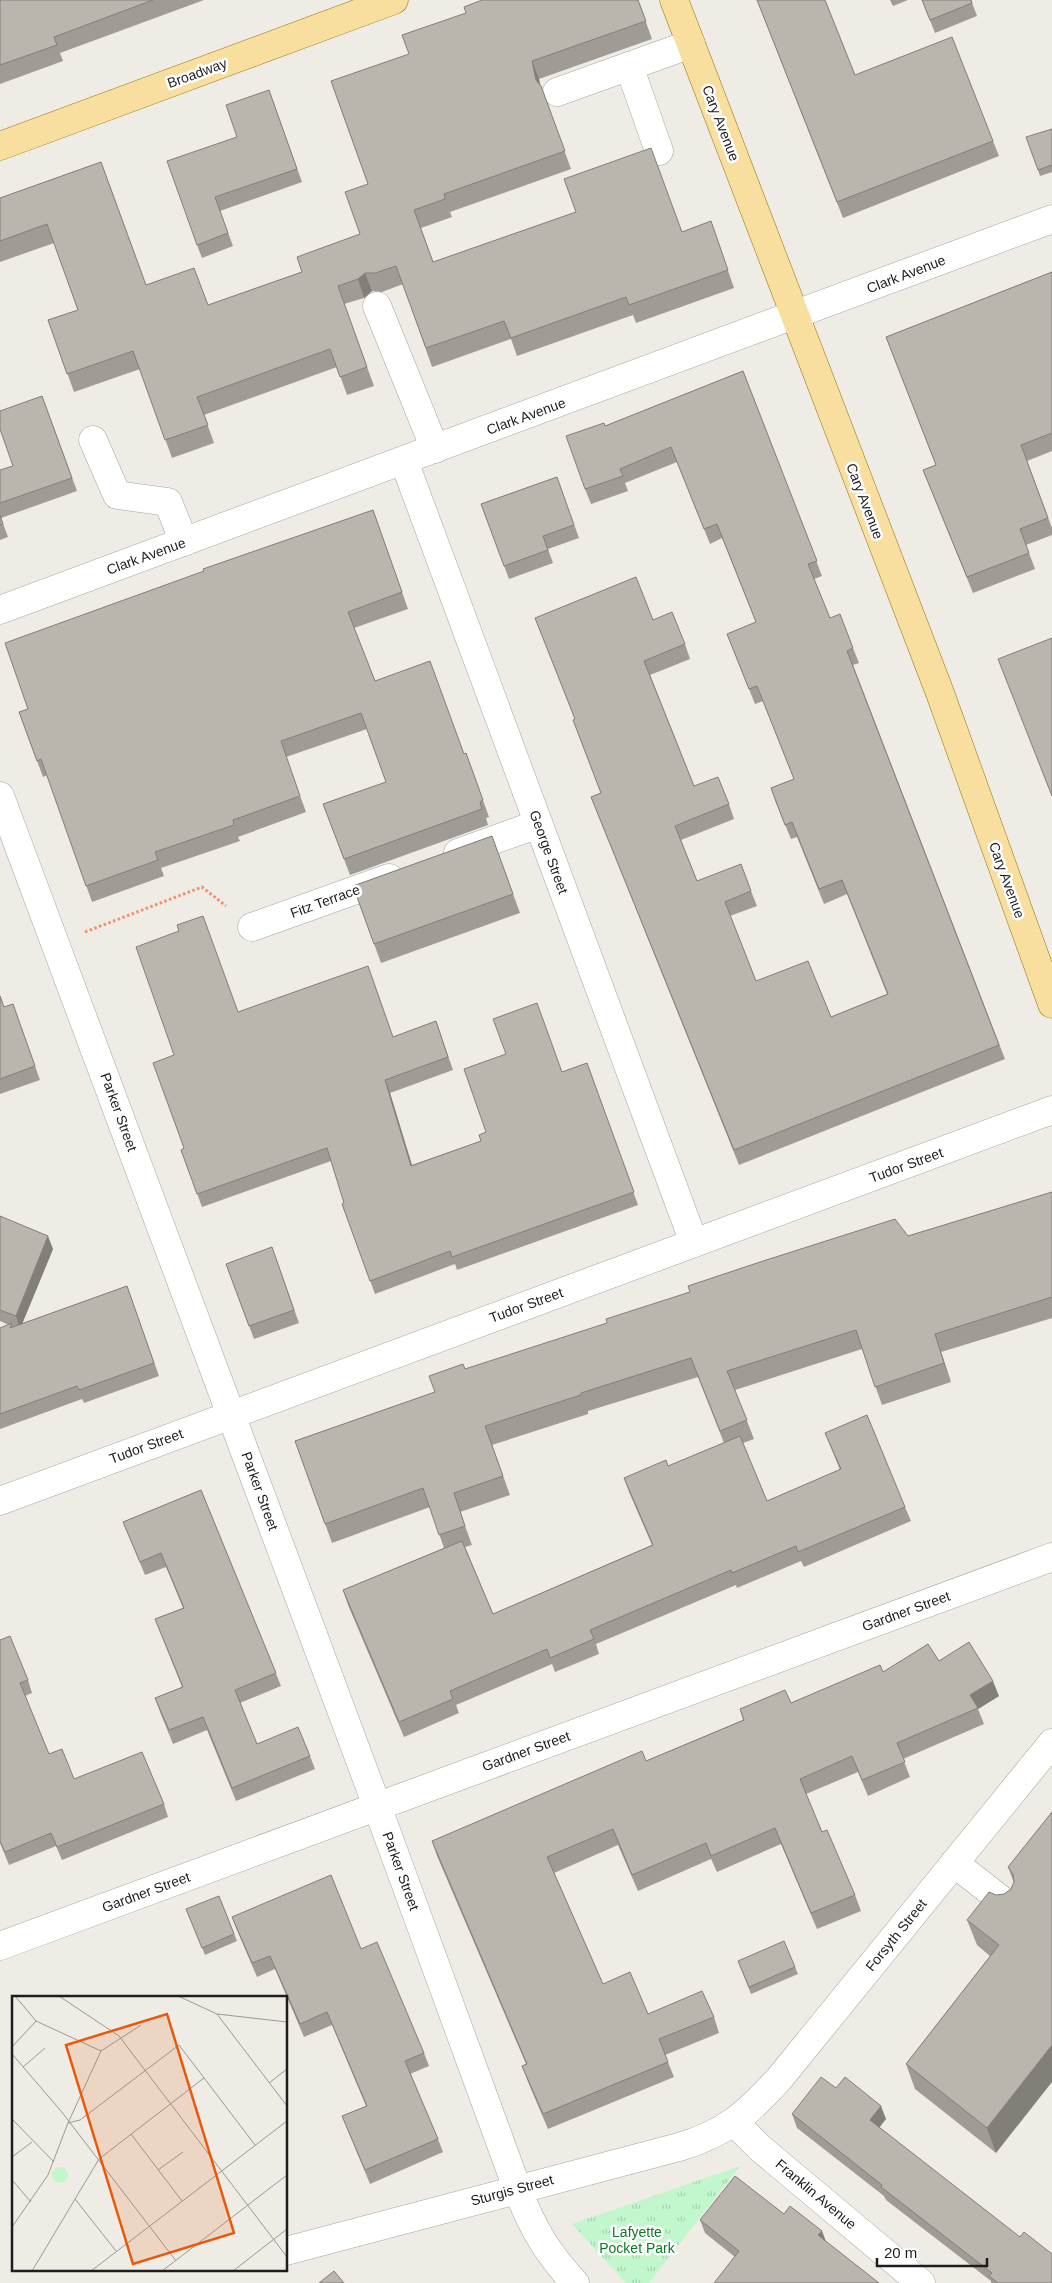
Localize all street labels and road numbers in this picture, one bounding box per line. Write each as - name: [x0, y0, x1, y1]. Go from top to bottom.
- street label: Broadway: [165, 55, 229, 91]
- street label: Cary Avenue: [699, 83, 743, 163]
- street label: Clark Avenue: [864, 252, 948, 296]
- street label: Clark Avenue: [484, 394, 568, 438]
- street label: Cary Avenue: [843, 461, 887, 541]
- street label: Clark Avenue: [104, 534, 188, 578]
- street label: George Street: [526, 808, 572, 896]
- street label: Cary Avenue: [986, 840, 1028, 920]
- street label: Fitz Terrace: [288, 881, 362, 921]
- street label: Parker Street: [97, 1071, 141, 1154]
- street label: Tudor Street: [867, 1144, 945, 1186]
- street label: Tudor Street: [487, 1284, 565, 1326]
- street label: Tudor Street: [107, 1425, 185, 1467]
- street label: Parker Street: [238, 1450, 282, 1533]
- street label: Gardner Street: [860, 1588, 952, 1634]
- street label: Gardner Street: [480, 1728, 572, 1774]
- street label: Parker Street: [379, 1830, 423, 1913]
- street label: Gardner Street: [100, 1869, 192, 1915]
- street label: Forsyth Street: [862, 1896, 930, 1974]
- street label: Franklin Avenue: [773, 2156, 860, 2232]
- street label: Sturgis Street: [469, 2171, 555, 2209]

